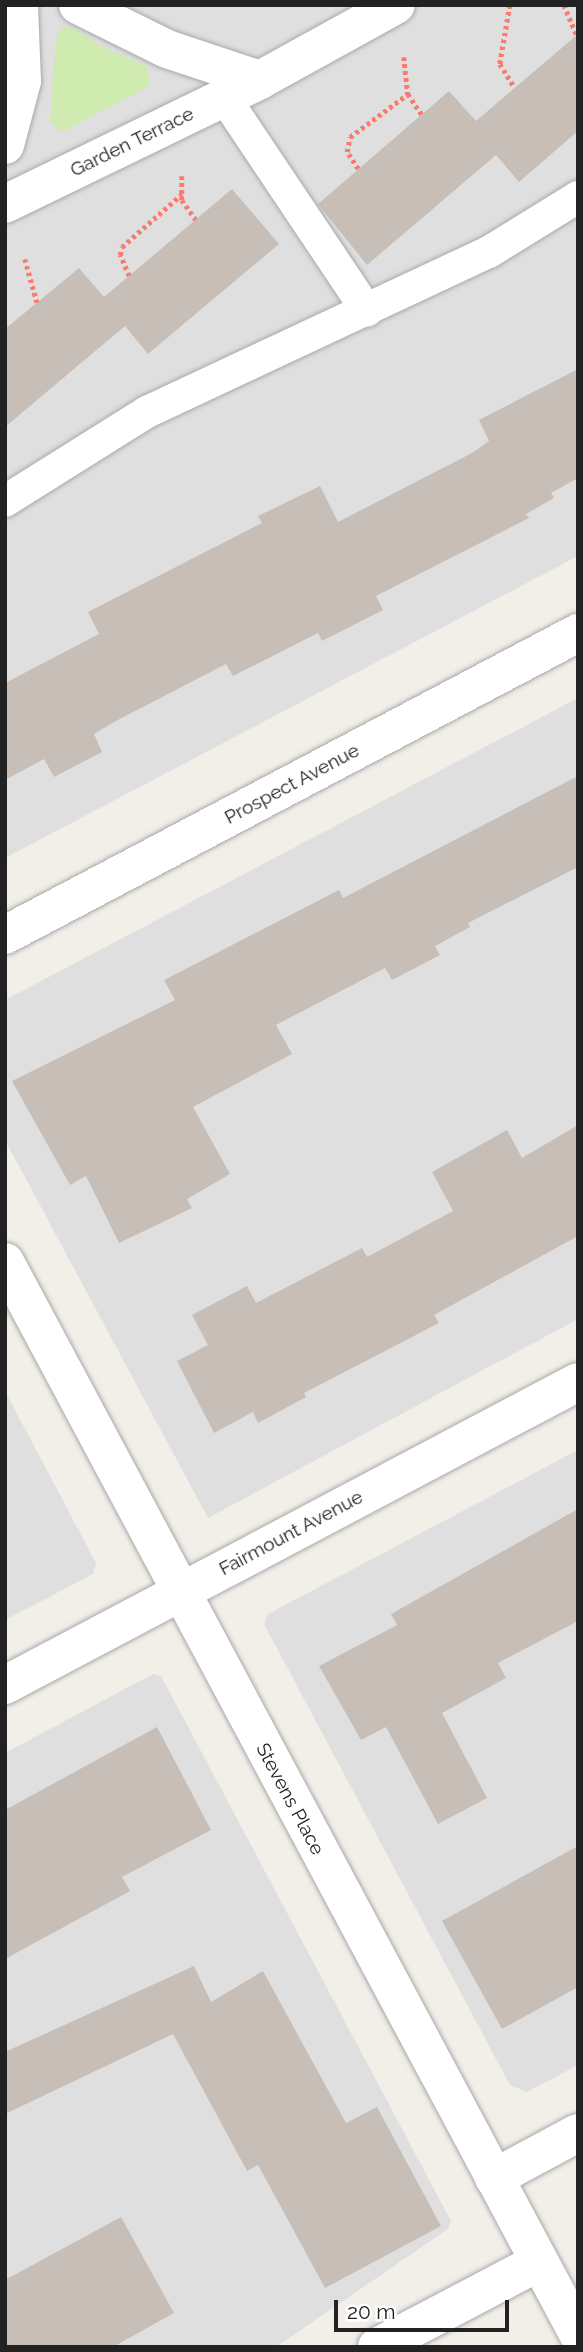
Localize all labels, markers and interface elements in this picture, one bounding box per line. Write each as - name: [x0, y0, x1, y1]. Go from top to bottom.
- street label: Garden Terrace: [66, 102, 198, 182]
- street label: Prospect Avenue: [220, 739, 364, 829]
- street label: Fairmount Avenue: [215, 1485, 367, 1581]
- street label: Stevens Place: [251, 1739, 329, 1859]
- scale bar: [338, 2286, 513, 2330]
- text: 20 m: [347, 2299, 395, 2324]

